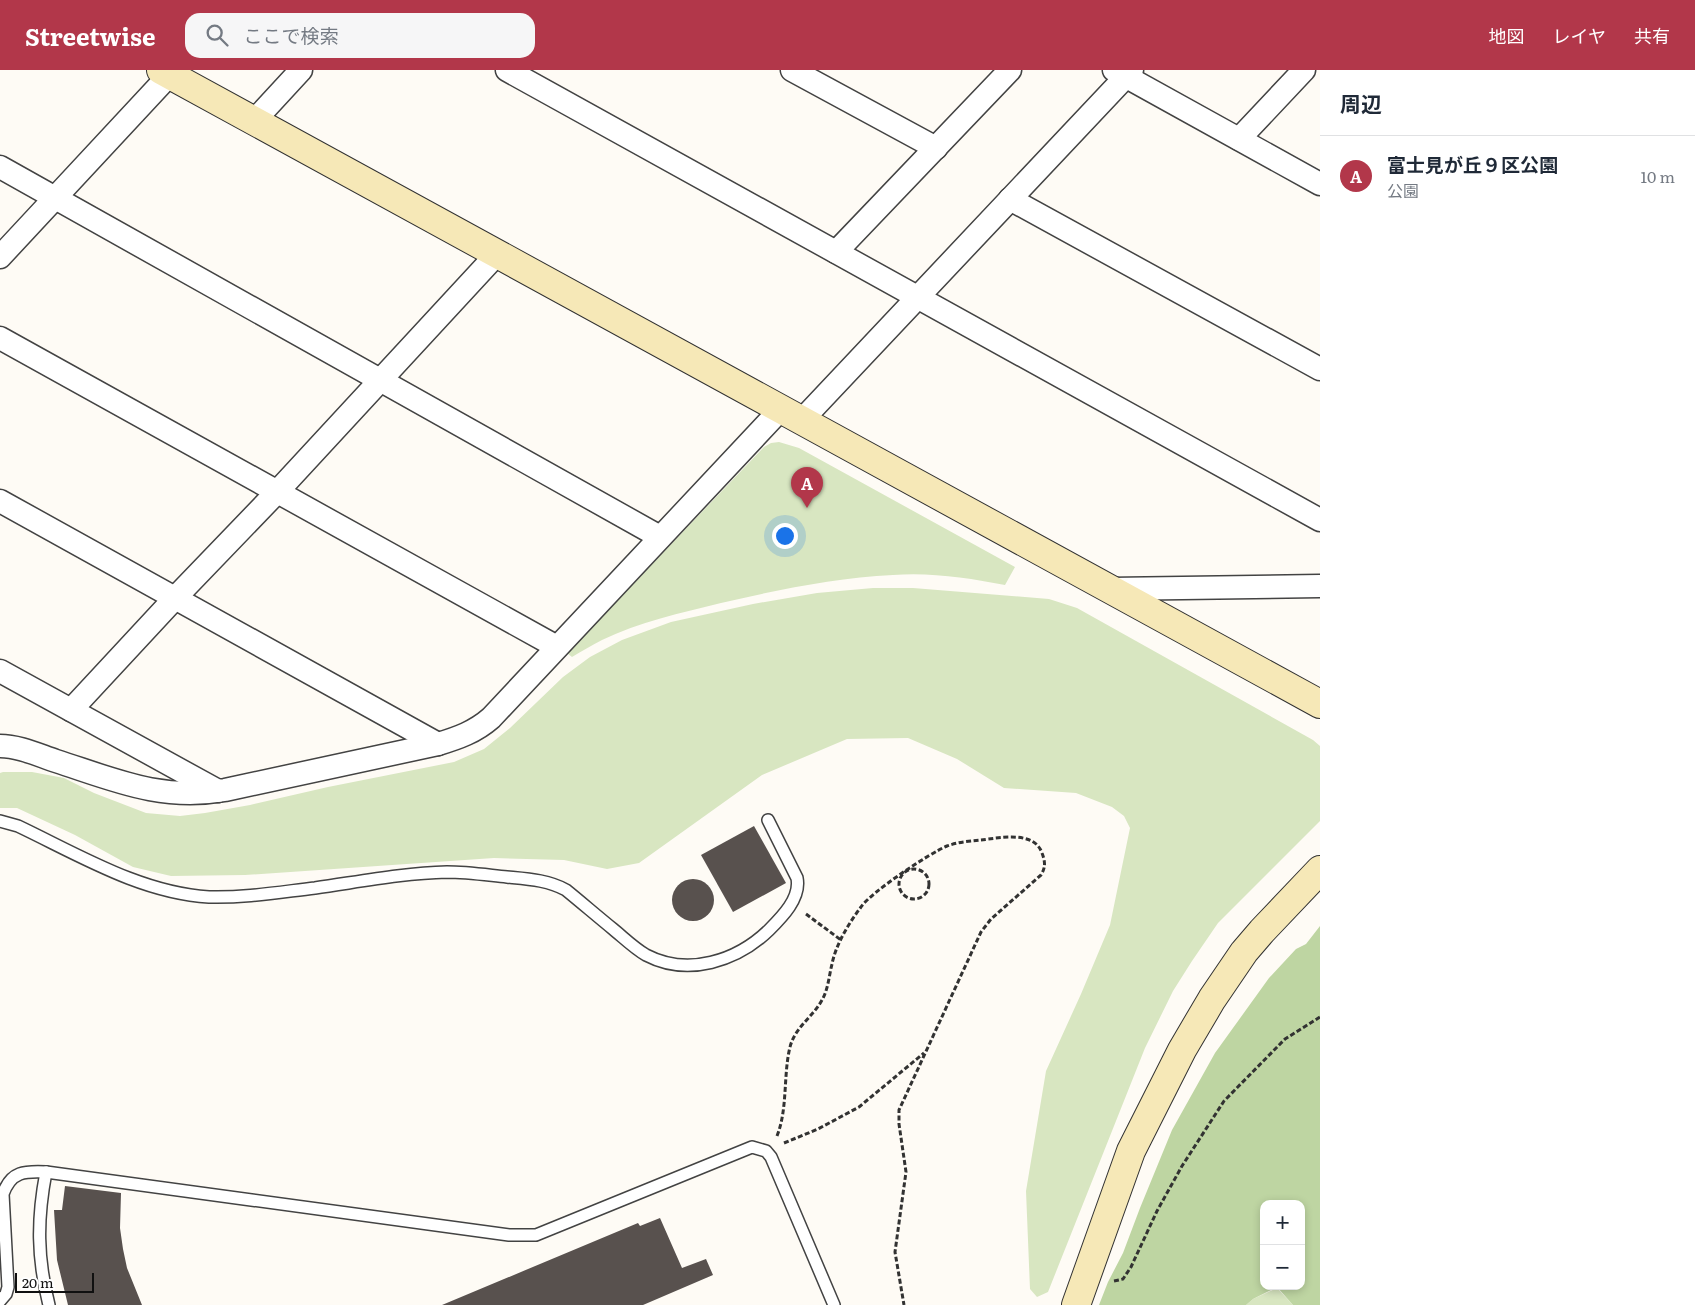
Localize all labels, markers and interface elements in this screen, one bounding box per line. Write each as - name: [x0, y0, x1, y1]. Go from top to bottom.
- search box: [185, 13, 535, 58]
- text: Streetwise: [25, 18, 155, 53]
- icon: search: [203, 21, 231, 49]
- text: ここで検索: [243, 21, 338, 49]
- text: 地図: [1489, 22, 1525, 49]
- text: レイヤ: [1553, 22, 1606, 49]
- text: 共有: [1634, 22, 1670, 49]
- text: 周辺: [1340, 87, 1382, 118]
- text: 富士見が丘９区公園: [1387, 150, 1558, 178]
- text: A: [1350, 164, 1362, 188]
- text: 10 m: [1641, 164, 1675, 188]
- text: 公園: [1387, 178, 1419, 202]
- pin: A: [791, 467, 823, 508]
- your location: [772, 523, 798, 549]
- map controls: [1260, 1200, 1305, 1290]
- button: +: [1260, 1200, 1305, 1245]
- button: −: [1260, 1245, 1305, 1290]
- scale bar: [15, 1270, 94, 1293]
- text: 20 m: [22, 1272, 54, 1292]

